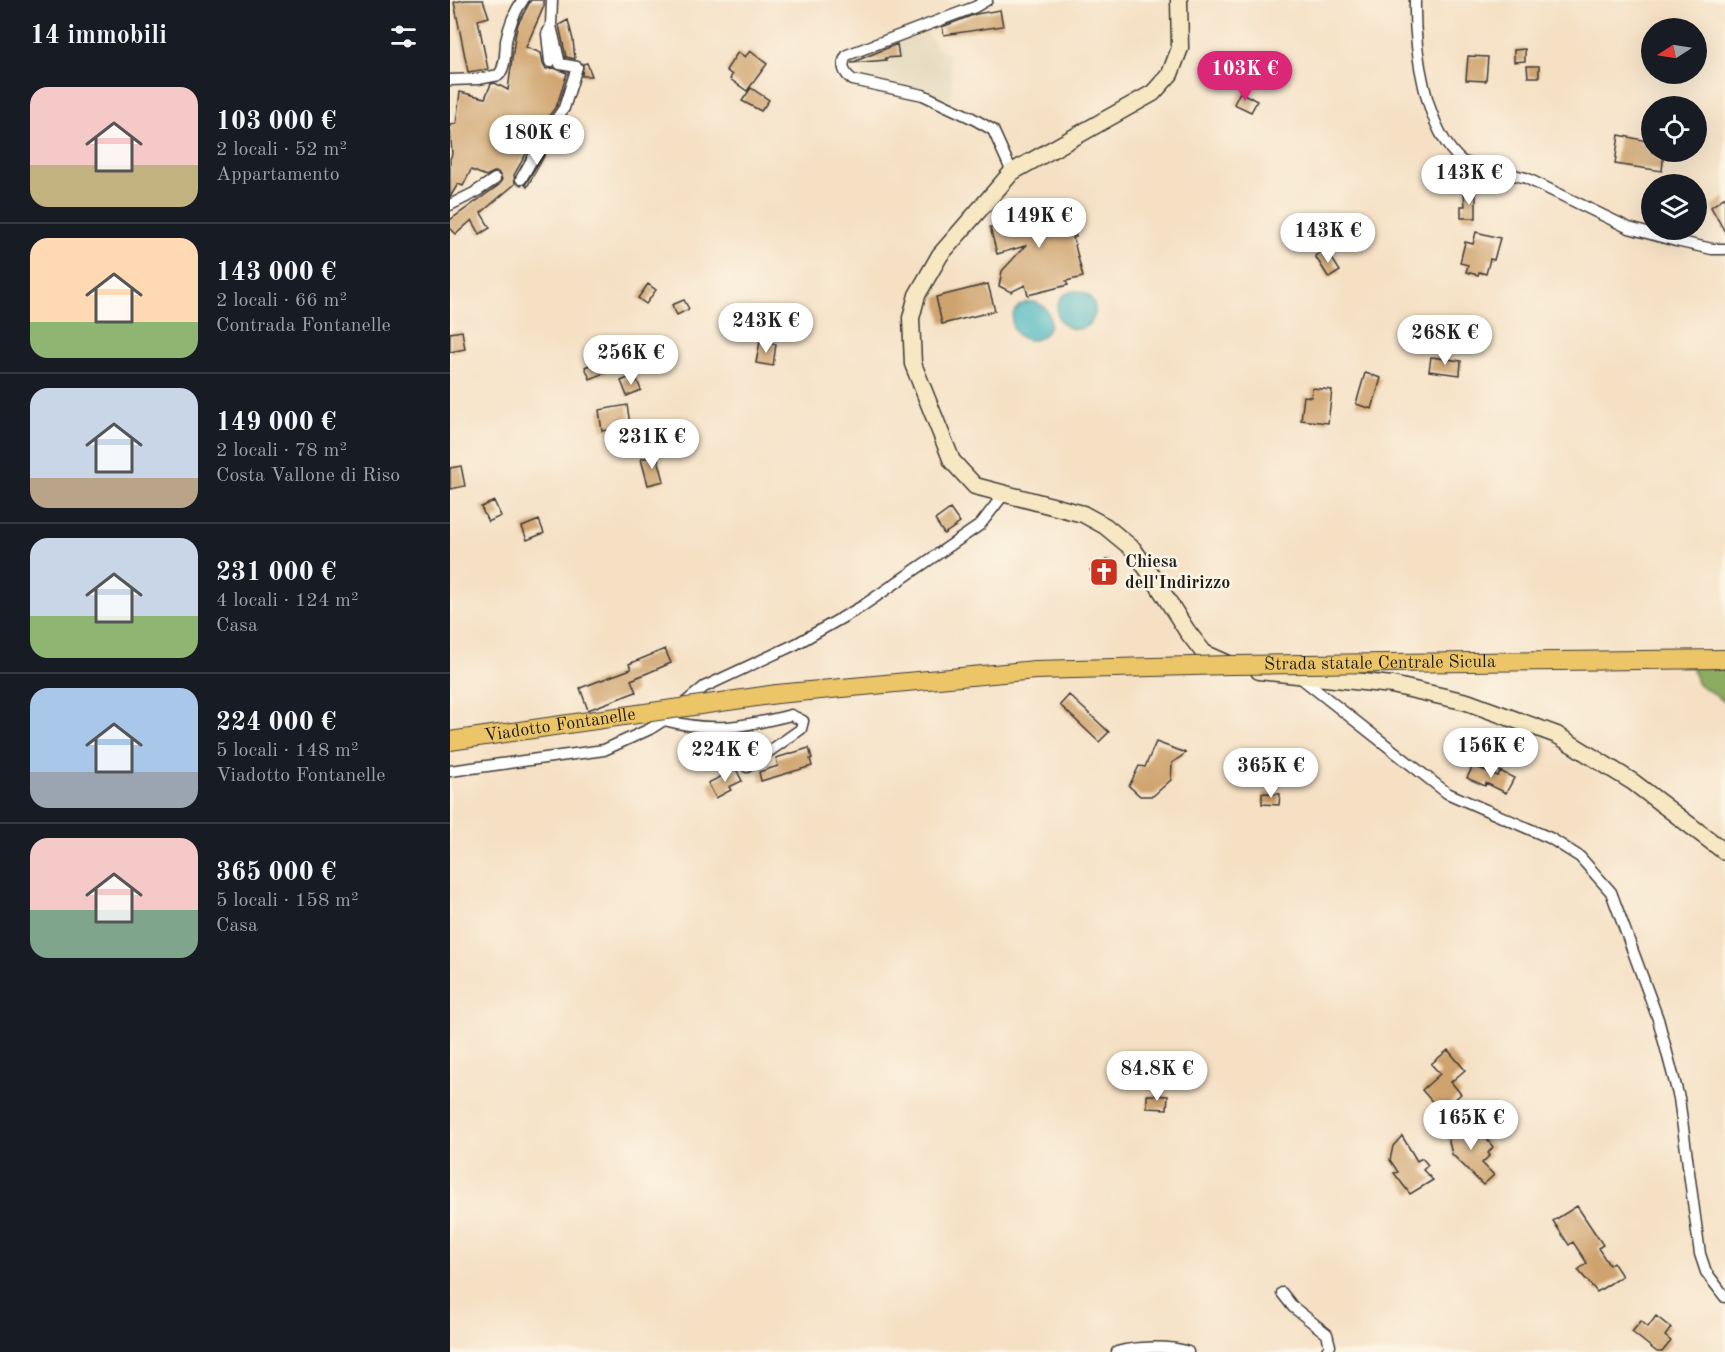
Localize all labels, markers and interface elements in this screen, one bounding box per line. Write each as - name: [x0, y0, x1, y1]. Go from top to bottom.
- north arrow: [1641, 18, 1707, 84]
- map controls: [1641, 18, 1707, 240]
- icon: filters: [387, 20, 420, 53]
- text: 14 immobili: [30, 23, 167, 49]
- pin: 103K €: [1196, 51, 1294, 102]
- text: 103K €: [1211, 60, 1279, 80]
- button: locate: [1641, 96, 1707, 162]
- text: 103 000 €: [216, 109, 336, 135]
- icon: home: [78, 111, 150, 183]
- pin: 180K €: [488, 115, 586, 166]
- text: 180K €: [503, 124, 571, 144]
- text: 2 locali · 52 m²: [216, 140, 347, 160]
- pin: 143K €: [1420, 155, 1518, 206]
- text: 143K €: [1435, 164, 1503, 184]
- text: Appartamento: [216, 165, 340, 185]
- button: layers: [1641, 174, 1707, 240]
- pin: 149K €: [990, 198, 1088, 249]
- text: 149K €: [1005, 207, 1073, 227]
- pin: 143K €: [1279, 213, 1377, 264]
- text: 143K €: [1294, 222, 1362, 242]
- text: 143 000 €: [216, 260, 336, 286]
- icon: home: [78, 262, 150, 334]
- text: 2 locali · 66 m²: [216, 291, 347, 311]
- pin: 243K €: [717, 303, 815, 354]
- text: 243K €: [732, 312, 800, 332]
- pin: 268K €: [1396, 315, 1494, 366]
- text: Contrada Fontanelle: [216, 316, 391, 336]
- text: 268K €: [1411, 324, 1479, 344]
- pin: 256K €: [582, 335, 680, 386]
- text: 256K €: [597, 344, 665, 364]
- text: 149 000 €: [216, 410, 336, 436]
- icon: home: [78, 412, 150, 484]
- pin: 231K €: [603, 419, 701, 470]
- text: 231K €: [618, 428, 686, 448]
- text: 2 locali · 78 m²: [216, 441, 347, 461]
- text: Costa Vallone di Riso: [216, 466, 400, 486]
- place label: Chiesa dell'Indirizzo: [1125, 553, 1230, 592]
- church icon: Chiesa dell'Indirizzo: [1088, 556, 1120, 588]
- text: 231 000 €: [216, 560, 336, 586]
- icon: home: [78, 562, 150, 634]
- text: 4 locali · 124 m²: [216, 591, 359, 611]
- text: Casa: [216, 616, 258, 636]
- street label: Strada statale Centrale Sicula: [1264, 653, 1496, 674]
- street label: Viadotto Fontanelle: [483, 705, 637, 745]
- text: 224 000 €: [216, 710, 336, 736]
- icon: home: [78, 712, 150, 784]
- pin: 156K €: [1442, 728, 1540, 779]
- pin: 224K €: [676, 732, 774, 783]
- text: 156K €: [1457, 737, 1525, 757]
- text: 5 locali · 148 m²: [216, 741, 359, 761]
- text: 224K €: [691, 741, 759, 761]
- pin: 365K €: [1222, 748, 1320, 799]
- text: 365K €: [1237, 757, 1305, 777]
- text: Viadotto Fontanelle: [216, 766, 385, 786]
- text: 365 000 €: [216, 860, 336, 886]
- icon: home: [78, 862, 150, 934]
- text: 5 locali · 158 m²: [216, 891, 359, 911]
- text: Casa: [216, 916, 258, 936]
- pin: 84.8K €: [1102, 1051, 1212, 1102]
- text: 84.8K €: [1121, 1060, 1194, 1080]
- pin: 165K €: [1422, 1100, 1520, 1151]
- text: 165K €: [1437, 1109, 1505, 1129]

